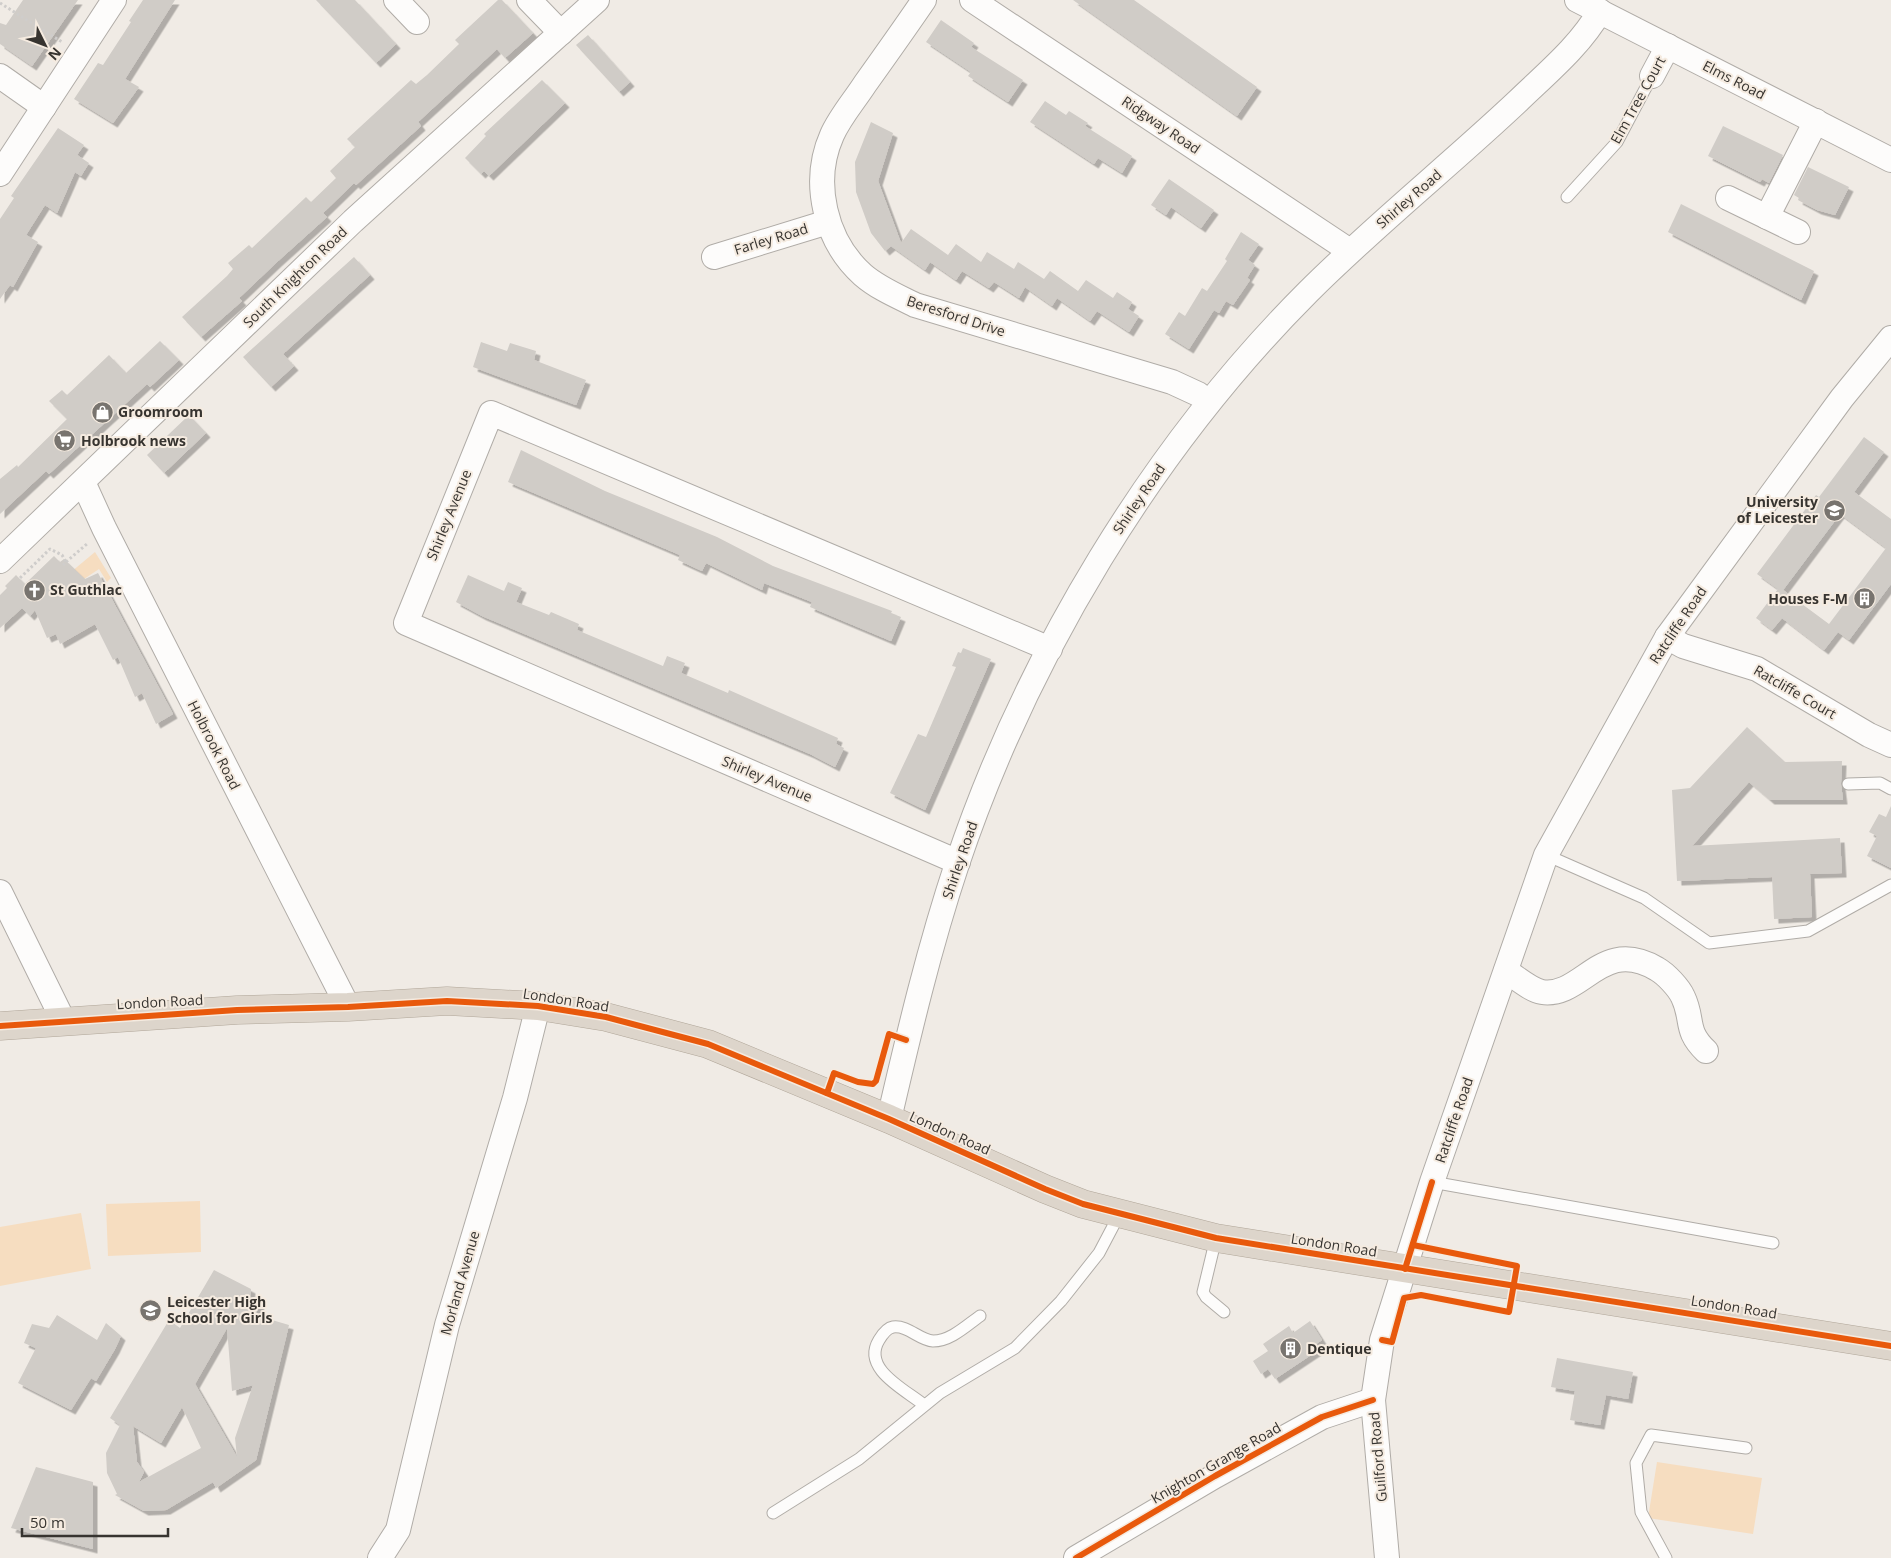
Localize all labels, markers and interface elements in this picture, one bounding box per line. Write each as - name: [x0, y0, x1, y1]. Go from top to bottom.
- north arrow: [20, 20, 70, 70]
- text: N: [44, 43, 66, 65]
- street label: Elm Tree Court: [1606, 53, 1669, 147]
- street label: Elms Road: [1700, 56, 1769, 103]
- street label: Ridgway Road: [1118, 91, 1204, 158]
- street label: Shirley Road: [1372, 165, 1445, 232]
- street label: Farley Road: [732, 218, 810, 259]
- street label: South Knighton Road: [238, 222, 351, 331]
- street label: Beresford Drive: [904, 291, 1008, 340]
- shop icon: Groomroom: [90, 400, 114, 424]
- place label: Groomroom: [118, 402, 203, 421]
- supermarket icon: Holbrook news: [53, 429, 77, 453]
- place label: Holbrook news: [81, 431, 186, 450]
- street label: Shirley Road: [1108, 460, 1169, 538]
- street label: Shirley Avenue: [422, 466, 475, 563]
- place label: University of Leicester: [1737, 492, 1819, 527]
- school or university icon: University of Leicester: [1822, 498, 1846, 522]
- church icon: St Guthlac: [22, 578, 46, 602]
- place label: St Guthlac: [50, 580, 122, 599]
- street label: Ratcliffe Road: [1645, 582, 1710, 667]
- building icon: Houses F-M: [1852, 587, 1876, 611]
- place label: Houses F-M: [1768, 589, 1848, 608]
- street label: Ratcliffe Court: [1750, 660, 1840, 723]
- street label: Holbrook Road: [184, 697, 245, 793]
- street label: Shirley Avenue: [719, 751, 815, 806]
- street label: Shirley Road: [937, 818, 982, 901]
- street label: London Road: [522, 983, 610, 1016]
- street label: London Road: [116, 990, 204, 1013]
- street label: Ratcliffe Road: [1430, 1074, 1477, 1165]
- street label: London Road: [907, 1106, 994, 1159]
- street label: Morland Avenue: [436, 1228, 484, 1337]
- street label: London Road: [1290, 1228, 1378, 1261]
- street label: London Road: [1690, 1290, 1778, 1323]
- place label: Leicester High School for Girls: [167, 1292, 272, 1327]
- school or university icon: Leicester High School for Girls: [139, 1298, 163, 1322]
- building icon: Dentique: [1279, 1337, 1303, 1361]
- place label: Dentique: [1307, 1339, 1372, 1358]
- street label: Guilford Road: [1364, 1411, 1391, 1503]
- street label: Knighton Grange Road: [1147, 1418, 1284, 1508]
- scale bar: [22, 1506, 169, 1538]
- text: 50 m: [30, 1512, 65, 1532]

